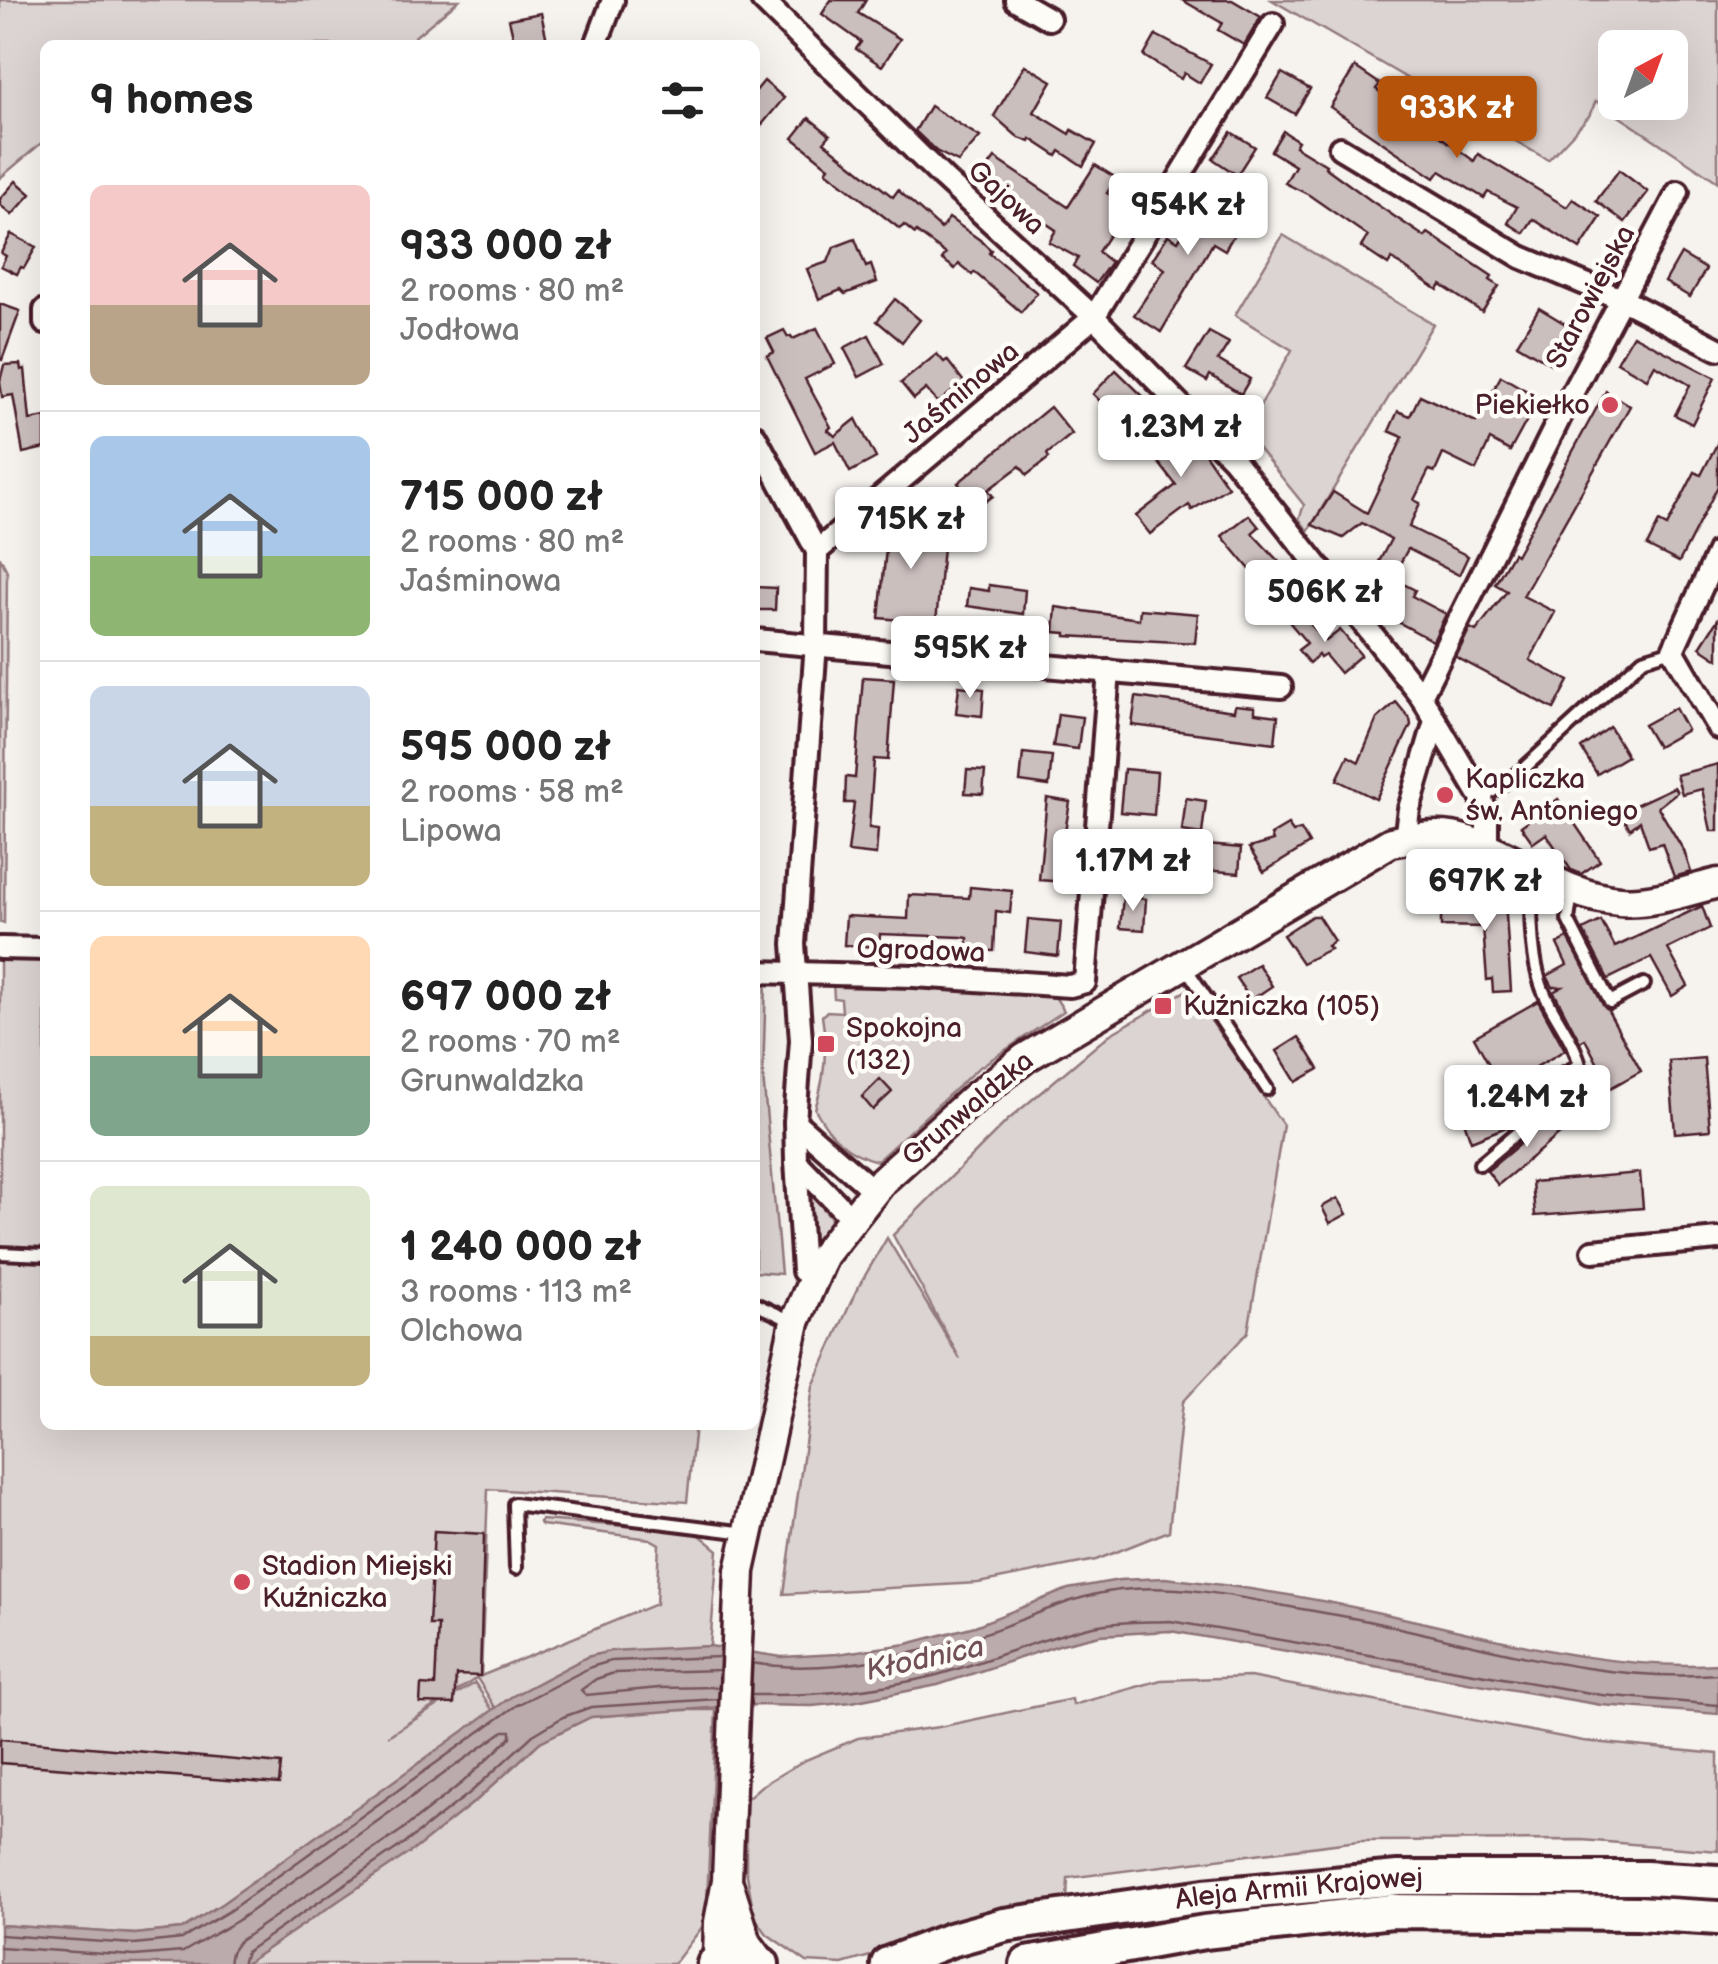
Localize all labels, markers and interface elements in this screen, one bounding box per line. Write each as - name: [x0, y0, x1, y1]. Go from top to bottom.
- north arrow: [1598, 30, 1688, 120]
- map controls: [1598, 30, 1688, 120]
- icon: filters: [655, 73, 710, 128]
- text: 9 homes: [90, 75, 253, 126]
- pin: 933K zł: [1365, 76, 1549, 161]
- text: 933K zł: [1400, 89, 1514, 128]
- street label: Gajowa: [960, 154, 1052, 242]
- pin: 954K zł: [1096, 173, 1280, 258]
- text: 954K zł: [1131, 186, 1245, 225]
- street label: Starowiejska: [1539, 220, 1643, 374]
- text: 933 000 zł: [400, 221, 612, 272]
- icon: home: [170, 225, 290, 345]
- text: 2 rooms · 80 m²: [400, 272, 624, 311]
- text: Jodłowa: [400, 311, 520, 350]
- street label: Jaśminowa: [896, 335, 1026, 451]
- place label: Piekiełko: [1475, 389, 1590, 422]
- marker: Piekiełko: [1599, 394, 1621, 416]
- pin: 1.23M zł: [1078, 395, 1284, 480]
- text: 1.23M zł: [1120, 408, 1242, 447]
- text: 715 000 zł: [400, 472, 603, 523]
- icon: home: [170, 476, 290, 596]
- pin: 715K zł: [819, 487, 1003, 572]
- text: 715K zł: [857, 500, 965, 539]
- text: 2 rooms · 80 m²: [400, 523, 624, 562]
- pin: 506K zł: [1233, 560, 1417, 645]
- text: Jaśminowa: [400, 562, 561, 601]
- text: 506K zł: [1267, 573, 1383, 612]
- pin: 595K zł: [878, 616, 1062, 701]
- text: 595K zł: [913, 629, 1027, 668]
- text: 595 000 zł: [400, 722, 611, 773]
- icon: home: [170, 726, 290, 846]
- place label: Kapliczka św. Antoniego: [1465, 763, 1638, 828]
- text: 2 rooms · 58 m²: [400, 773, 624, 812]
- marker: Kapliczka św. Antoniego: [1434, 784, 1456, 806]
- text: Lipowa: [400, 812, 502, 851]
- pin: 1.17M zł: [1030, 829, 1236, 914]
- text: 1.17M zł: [1075, 842, 1191, 881]
- pin: 697K zł: [1393, 849, 1577, 934]
- text: 697K zł: [1428, 862, 1542, 901]
- street label: Ogrodowa: [856, 932, 986, 970]
- text: 697 000 zł: [400, 972, 611, 1023]
- icon: home: [170, 976, 290, 1096]
- place label: Kuźniczka (105): [1183, 990, 1380, 1023]
- marker: Kuźniczka (105): [1152, 995, 1174, 1017]
- place label: Spokojna (132): [846, 1012, 962, 1077]
- text: 2 rooms · 70 m²: [400, 1023, 621, 1062]
- marker: Spokojna (132): [815, 1033, 837, 1055]
- street label: Grunwaldzka: [896, 1045, 1040, 1173]
- text: Grunwaldzka: [400, 1062, 584, 1101]
- pin: 1.24M zł: [1424, 1065, 1630, 1150]
- text: 1.24M zł: [1466, 1078, 1588, 1117]
- text: 1 240 000 zł: [400, 1222, 641, 1273]
- icon: home: [170, 1226, 290, 1346]
- text: 3 rooms · 113 m²: [400, 1273, 632, 1312]
- text: Olchowa: [400, 1312, 523, 1351]
- place label: Stadion Miejski Kuźniczka: [262, 1550, 453, 1615]
- marker: Stadion Miejski Kuźniczka: [231, 1571, 253, 1593]
- water label: Kłodnica: [862, 1629, 988, 1689]
- street label: Aleja Armii Krajowej: [1173, 1861, 1423, 1916]

